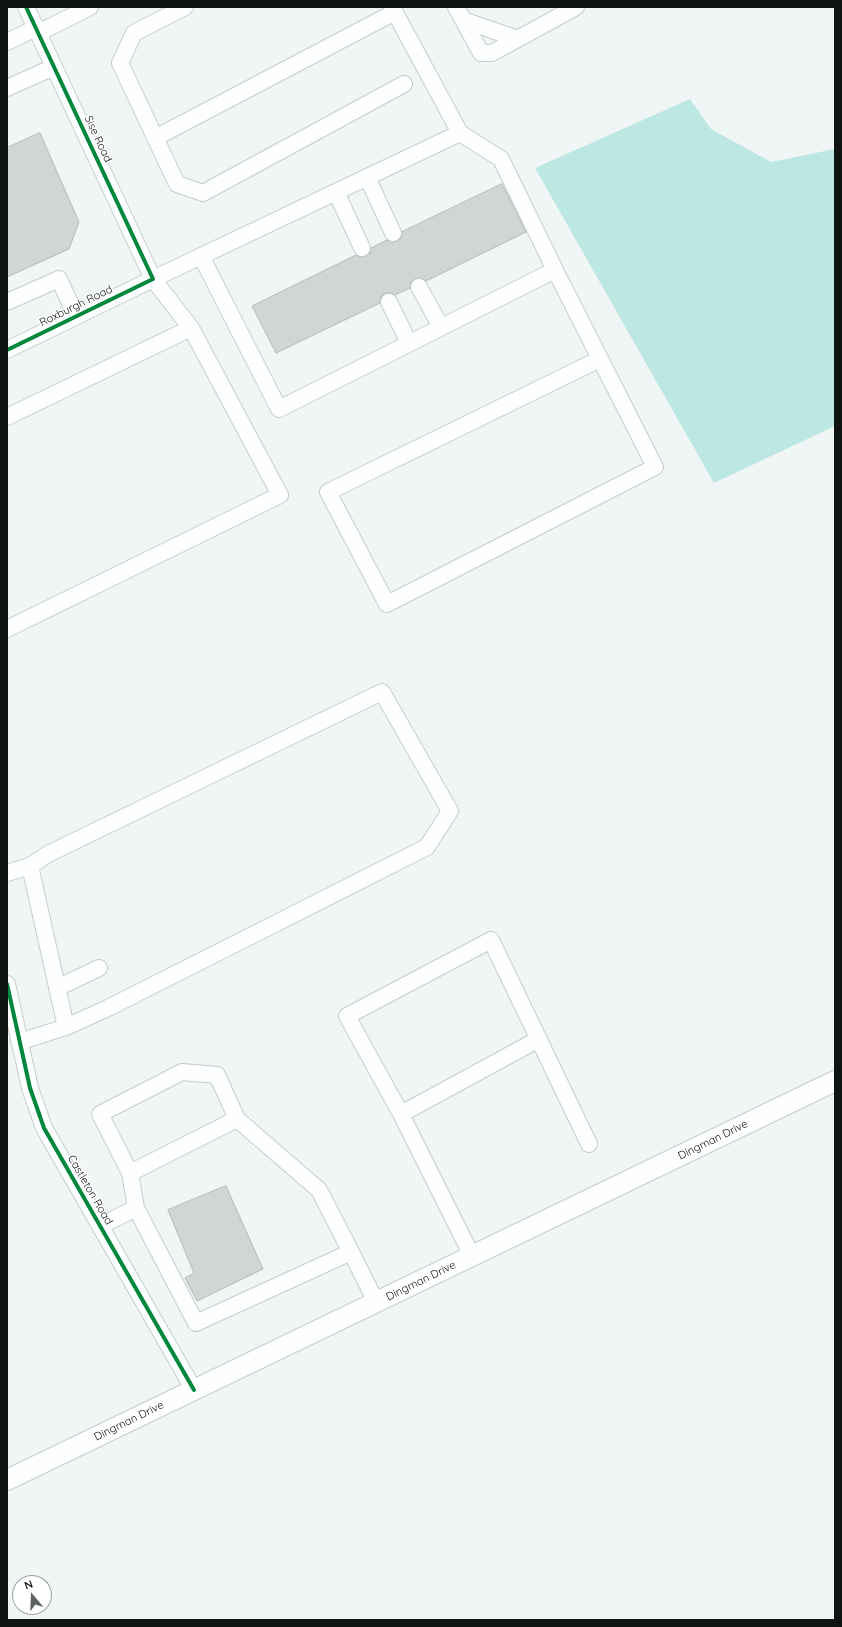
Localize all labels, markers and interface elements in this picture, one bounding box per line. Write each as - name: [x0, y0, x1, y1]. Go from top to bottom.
- street label: Sise Road: [81, 113, 115, 165]
- street label: Roxburgh Road: [37, 283, 115, 329]
- street label: Dingman Drive: [676, 1117, 750, 1163]
- street label: Castleton Road: [65, 1153, 115, 1227]
- street label: Dingman Drive: [384, 1258, 458, 1304]
- street label: Dingman Drive: [92, 1398, 166, 1444]
- north arrow: [12, 1575, 52, 1615]
- text: N: [22, 1577, 35, 1593]

